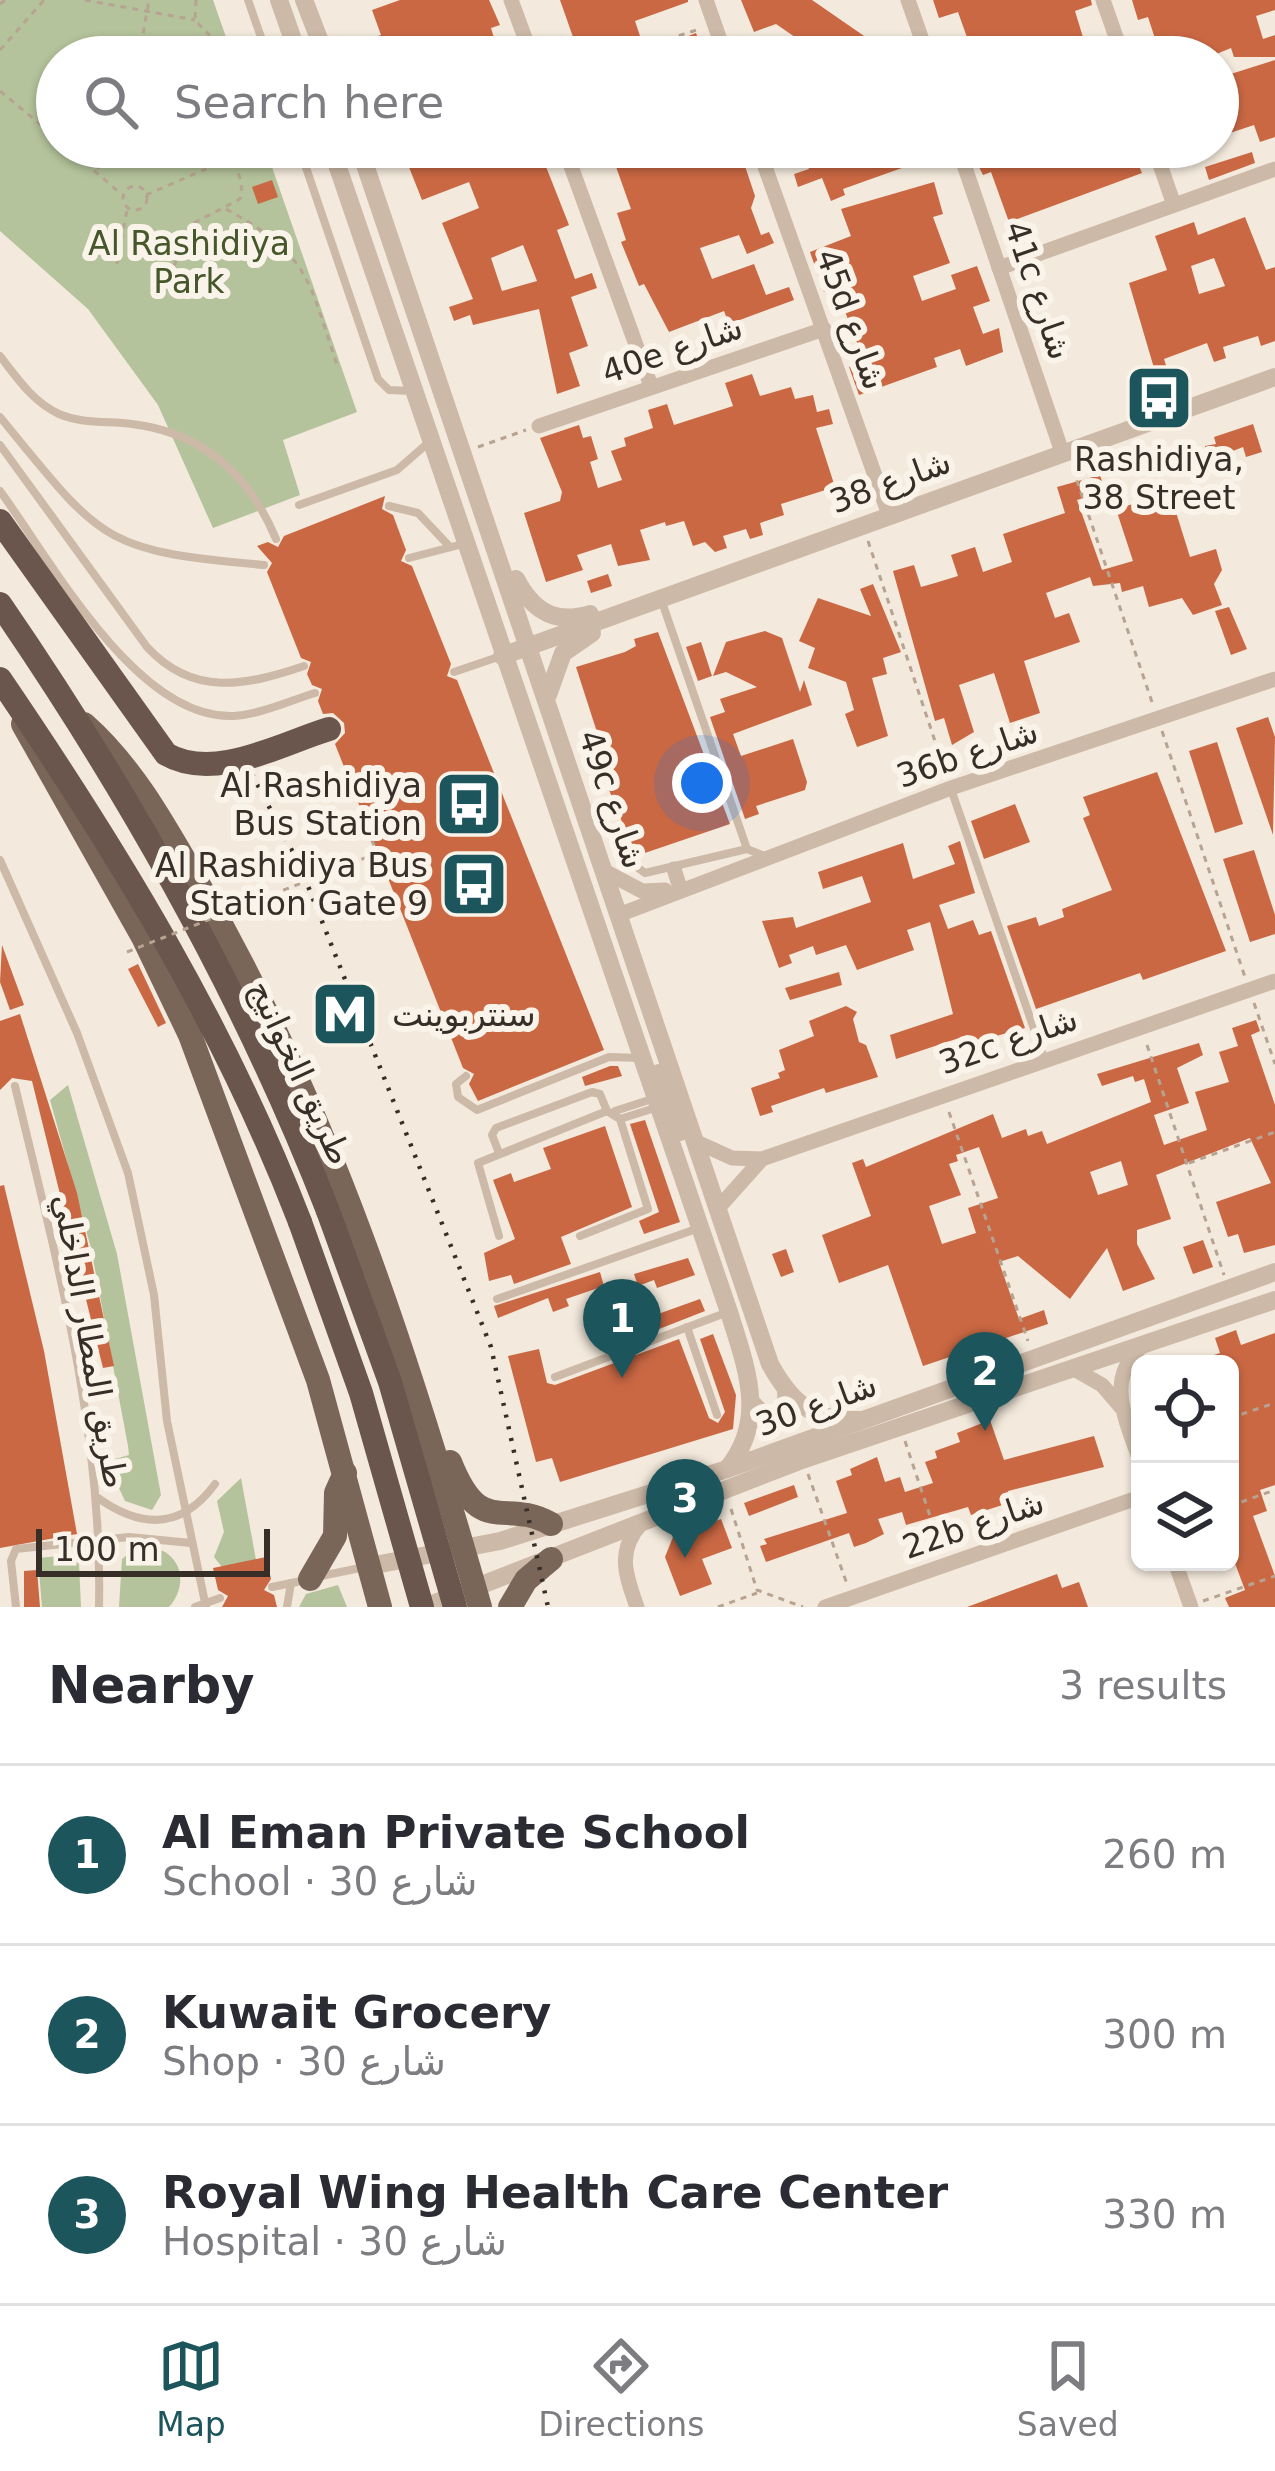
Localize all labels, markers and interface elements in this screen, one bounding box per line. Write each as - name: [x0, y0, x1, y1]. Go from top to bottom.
- search box: [36, 36, 1239, 168]
- icon: search: [78, 69, 144, 135]
- text: Search here: [174, 76, 444, 129]
- street label: 41c شارع: [997, 216, 1080, 365]
- park label: Al Rashidiya Park: [88, 224, 290, 301]
- street label: 45d شارع: [808, 244, 895, 395]
- street label: 40e شارع: [597, 307, 748, 392]
- bus stop icon: Rashidiya, 38 Street: [1124, 363, 1194, 433]
- place label: Rashidiya, 38 Street: [1074, 440, 1244, 517]
- street label: شارع 38: [824, 442, 956, 521]
- street label: 36b شارع: [891, 711, 1043, 796]
- street label: 49c شارع: [571, 725, 654, 874]
- your location: [672, 753, 732, 813]
- place label: Al Rashidiya Bus Station: [220, 766, 422, 843]
- bus stop icon: Al Rashidiya Bus Station: [434, 769, 504, 839]
- place label: Al Rashidiya Bus Station Gate 9: [155, 846, 428, 923]
- bus stop icon: Al Rashidiya Bus Station Gate 9: [439, 849, 509, 919]
- street label: طريق الخوانيج: [240, 974, 360, 1171]
- metro station icon: سنتربوينت: [310, 979, 380, 1049]
- place label: سنتربوينت: [392, 995, 536, 1034]
- street label: 32c شارع: [934, 999, 1083, 1082]
- street label: طريق المطار الداخلي: [44, 1191, 136, 1491]
- pin: 1: [583, 1279, 661, 1378]
- pin: 2: [946, 1332, 1024, 1431]
- map controls: [1131, 1355, 1239, 1571]
- button: locate: [1131, 1355, 1239, 1463]
- street label: شارع 30: [750, 1365, 882, 1444]
- pin: 3: [646, 1459, 724, 1558]
- button: layers: [1131, 1463, 1239, 1571]
- street label: 22b شارع: [897, 1482, 1049, 1567]
- scale bar: [36, 1523, 270, 1576]
- text: 100 m: [54, 1530, 160, 1569]
- text: Nearby: [48, 1656, 255, 1715]
- text: 3 results: [1059, 1663, 1227, 1708]
- text: Al Eman Private School: [162, 1806, 750, 1859]
- text: 1: [73, 1832, 101, 1877]
- text: 260 m: [1102, 1832, 1227, 1877]
- text: School · شارع 30: [162, 1859, 477, 1904]
- text: Kuwait Grocery: [162, 1986, 551, 2039]
- text: 2: [73, 2012, 101, 2057]
- text: 300 m: [1102, 2012, 1227, 2057]
- text: Shop · شارع 30: [162, 2039, 446, 2084]
- text: Royal Wing Health Care Center: [162, 2166, 948, 2219]
- text: 3: [73, 2192, 101, 2237]
- text: 330 m: [1102, 2192, 1227, 2237]
- text: Hospital · شارع 30: [162, 2219, 507, 2264]
- tab: Map: [156, 2333, 226, 2444]
- tab: Directions: [538, 2333, 704, 2444]
- tab: Saved: [1017, 2333, 1119, 2444]

